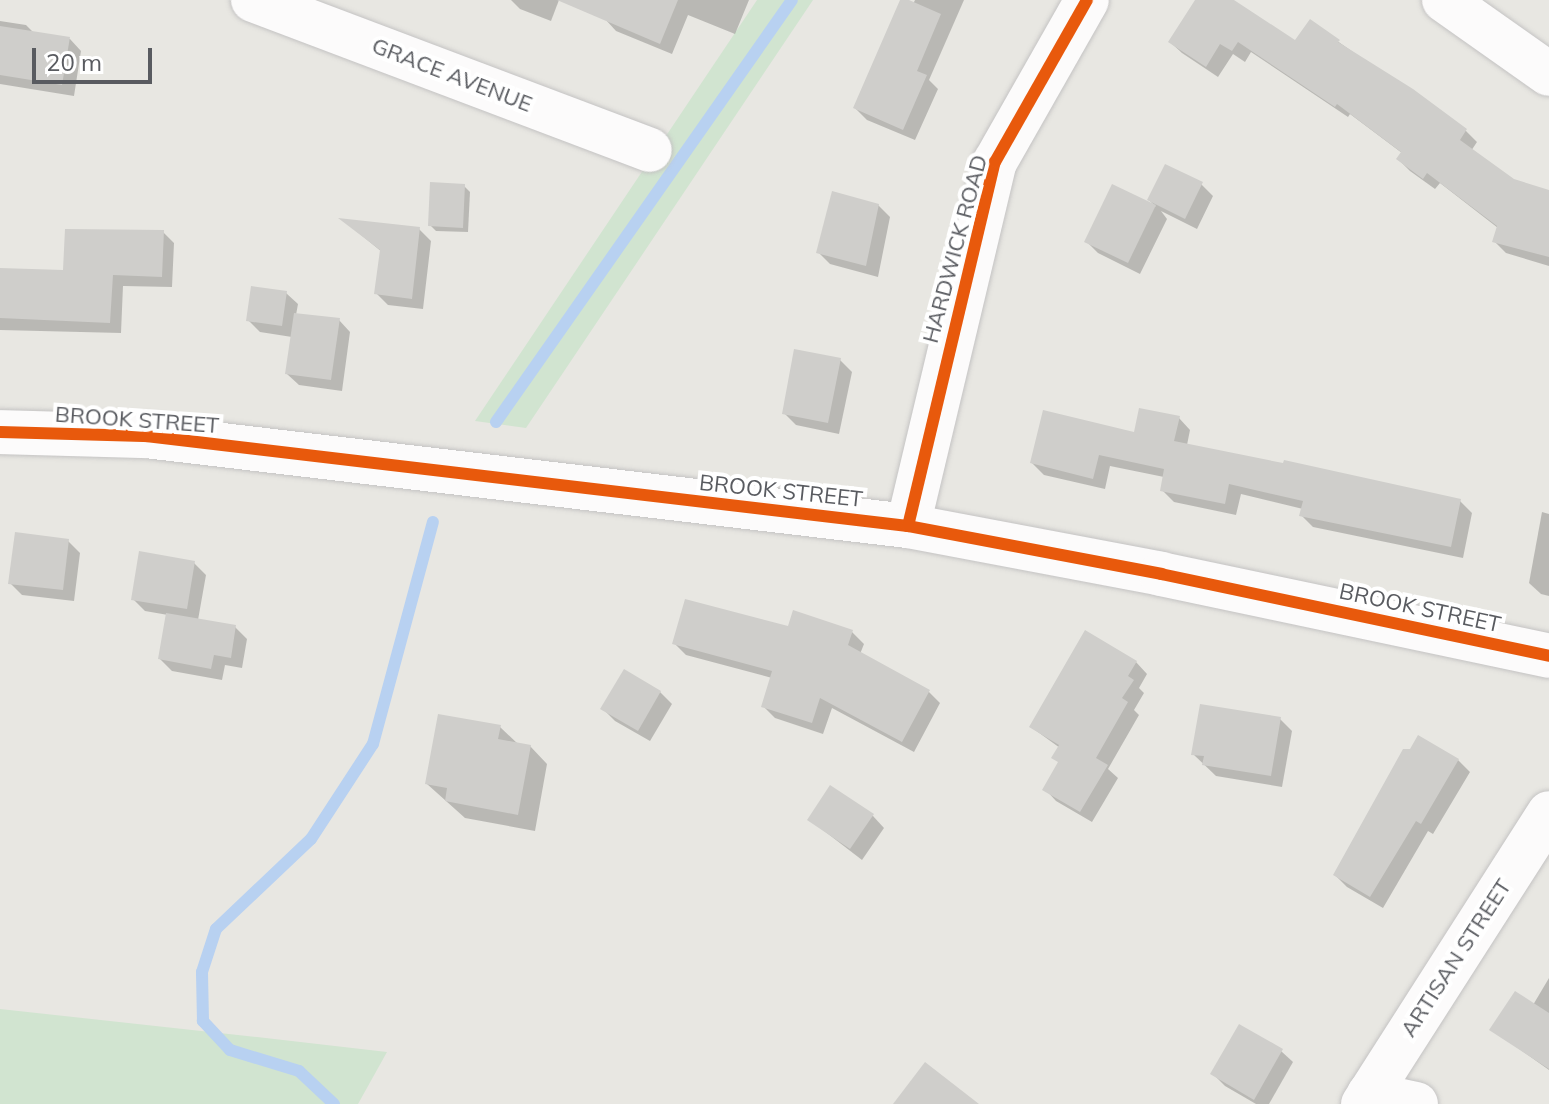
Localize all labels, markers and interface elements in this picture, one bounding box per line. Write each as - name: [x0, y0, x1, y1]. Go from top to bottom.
- scale bar: [36, 32, 156, 82]
- street label: GRACE AVENUE: [368, 32, 536, 118]
- text: 20 m: [46, 47, 102, 77]
- street label: HARDWICK ROAD: [917, 152, 993, 346]
- street label: BROOK STREET: [54, 401, 220, 439]
- street label: BROOK STREET: [698, 469, 864, 513]
- street label: BROOK STREET: [1337, 578, 1503, 638]
- street label: ARTISAN STREET: [1395, 874, 1517, 1042]

